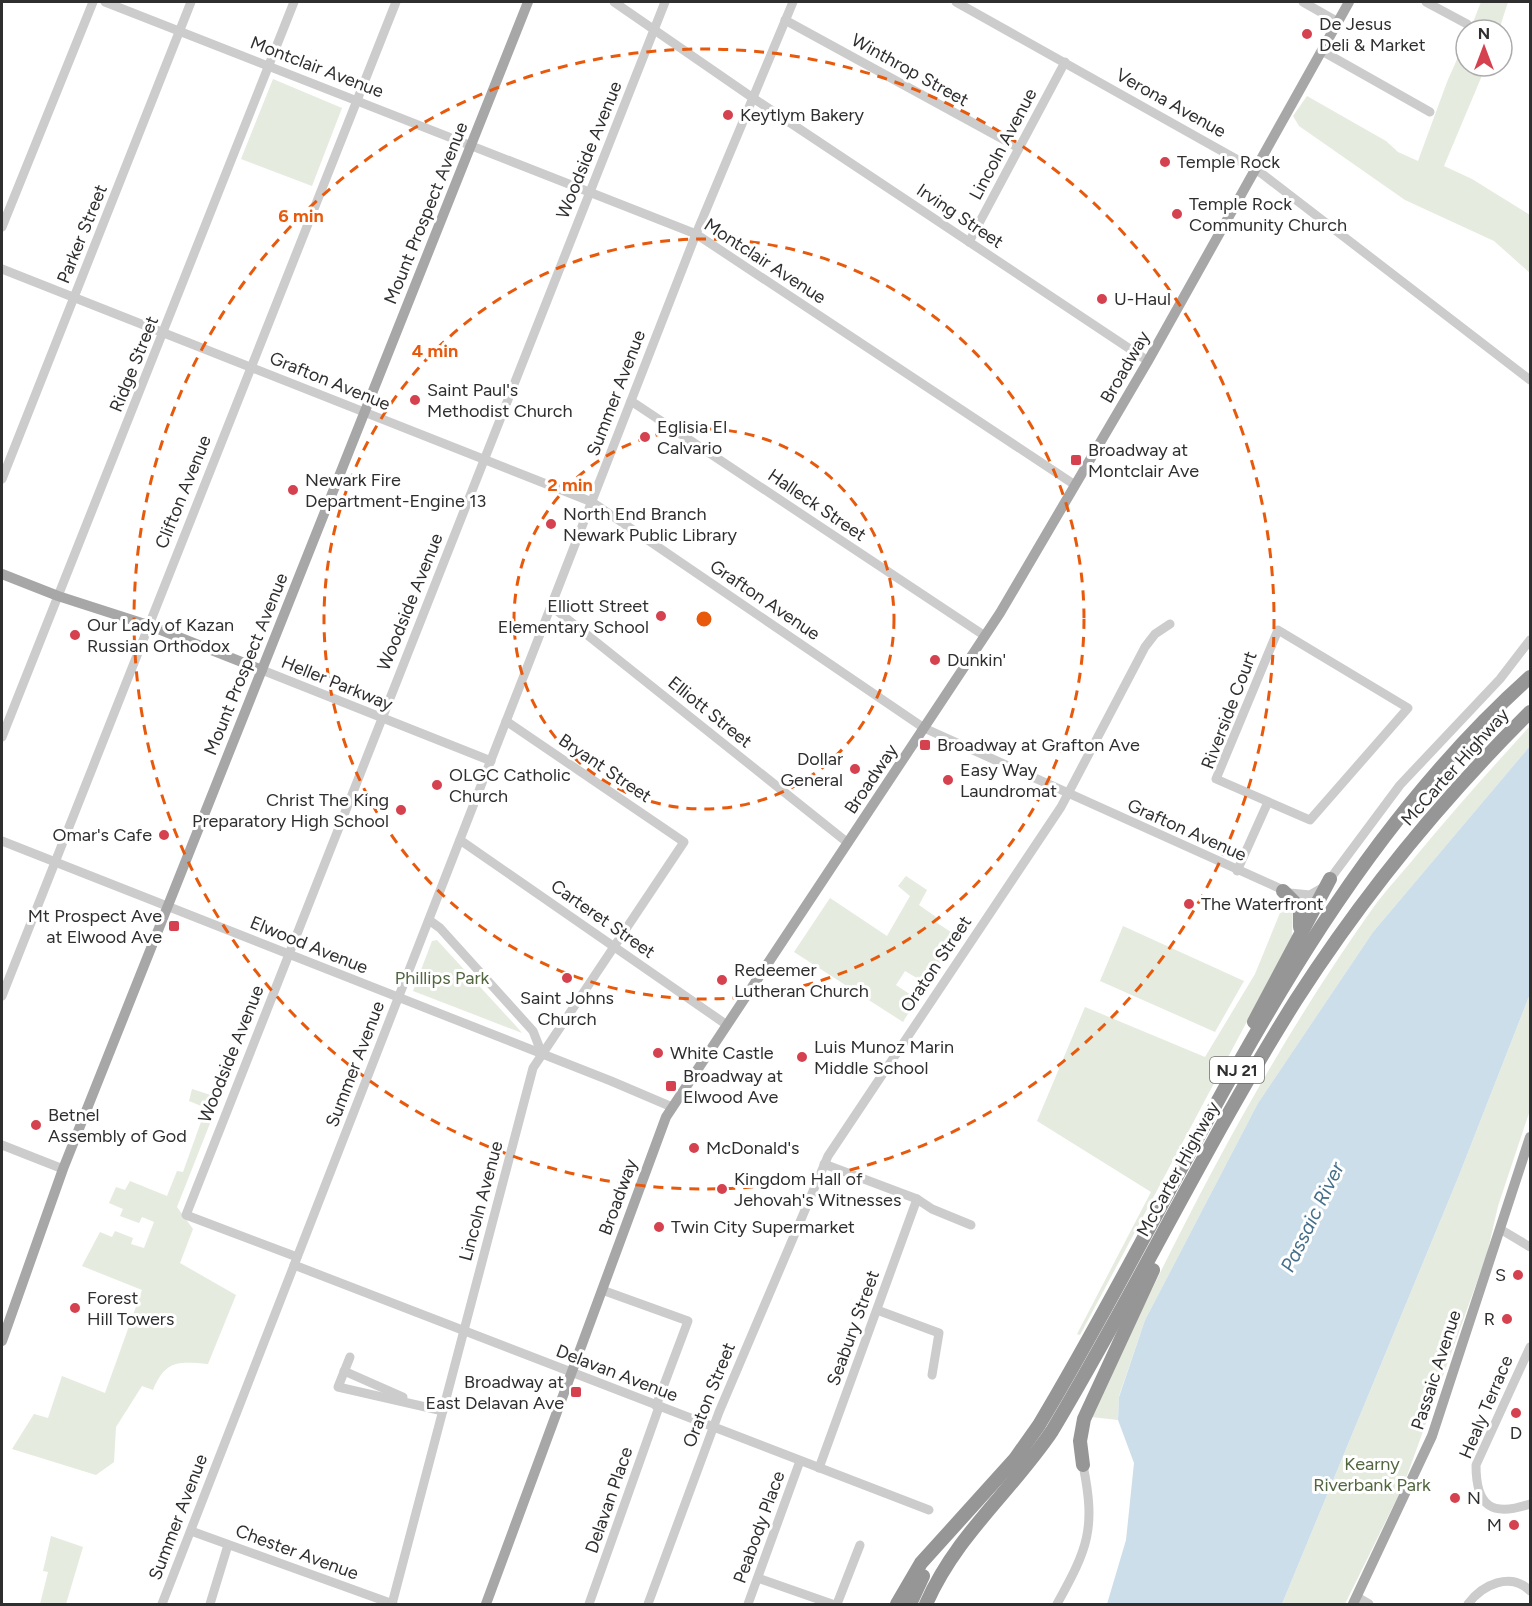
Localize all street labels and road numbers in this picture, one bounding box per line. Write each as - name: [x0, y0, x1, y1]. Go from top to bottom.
- street label: Winthrop Street: [848, 29, 973, 111]
- street label: Montclair Avenue: [247, 31, 387, 103]
- street label: Verona Avenue: [1112, 64, 1230, 142]
- street label: Woodside Avenue: [551, 78, 627, 222]
- street label: Lincoln Avenue: [964, 84, 1042, 203]
- street label: Mount Prospect Avenue: [379, 119, 473, 307]
- street label: Irving Street: [912, 179, 1008, 253]
- street label: Parker Street: [52, 181, 112, 287]
- street label: Montclair Avenue: [700, 213, 830, 309]
- street label: Ridge Street: [105, 313, 163, 415]
- street label: Summer Avenue: [582, 327, 650, 459]
- street label: Broadway: [1096, 327, 1155, 407]
- street label: Grafton Avenue: [266, 347, 394, 415]
- street label: Clifton Avenue: [150, 432, 216, 552]
- street label: Halleck Street: [764, 464, 870, 546]
- street label: Woodside Avenue: [372, 530, 448, 674]
- street label: Grafton Avenue: [706, 555, 824, 645]
- street label: Mount Prospect Avenue: [199, 570, 293, 758]
- street label: Riverside Court: [1196, 648, 1262, 772]
- street label: Heller Parkway: [278, 651, 396, 716]
- street label: Elliott Street: [664, 671, 757, 753]
- street label: McCarter Highway: [1396, 703, 1514, 830]
- street label: Bryant Street: [554, 729, 656, 807]
- street label: Broadway: [840, 739, 903, 818]
- street label: Grafton Avenue: [1124, 794, 1250, 866]
- street label: Carteret Street: [547, 875, 660, 963]
- street label: Elwood Avenue: [247, 911, 371, 979]
- street label: Oraton Street: [896, 912, 976, 1016]
- street label: Woodside Avenue: [193, 982, 269, 1126]
- street label: Summer Avenue: [321, 998, 389, 1130]
- road number: NJ 21: [1210, 1057, 1264, 1083]
- street label: McCarter Highway: [1132, 1097, 1224, 1240]
- street label: Lincoln Avenue: [454, 1139, 508, 1263]
- street label: Broadway: [594, 1155, 642, 1238]
- street label: Seabury Street: [822, 1267, 884, 1389]
- street label: Passaic Avenue: [1406, 1307, 1466, 1433]
- street label: Oraton Street: [678, 1339, 740, 1451]
- street label: Delavan Avenue: [553, 1340, 681, 1406]
- street label: Healy Terrace: [1454, 1352, 1518, 1462]
- street label: Delavan Place: [581, 1444, 638, 1556]
- street label: Summer Avenue: [144, 1451, 212, 1583]
- street label: Peabody Place: [729, 1468, 790, 1586]
- street label: Chester Avenue: [233, 1520, 362, 1584]

